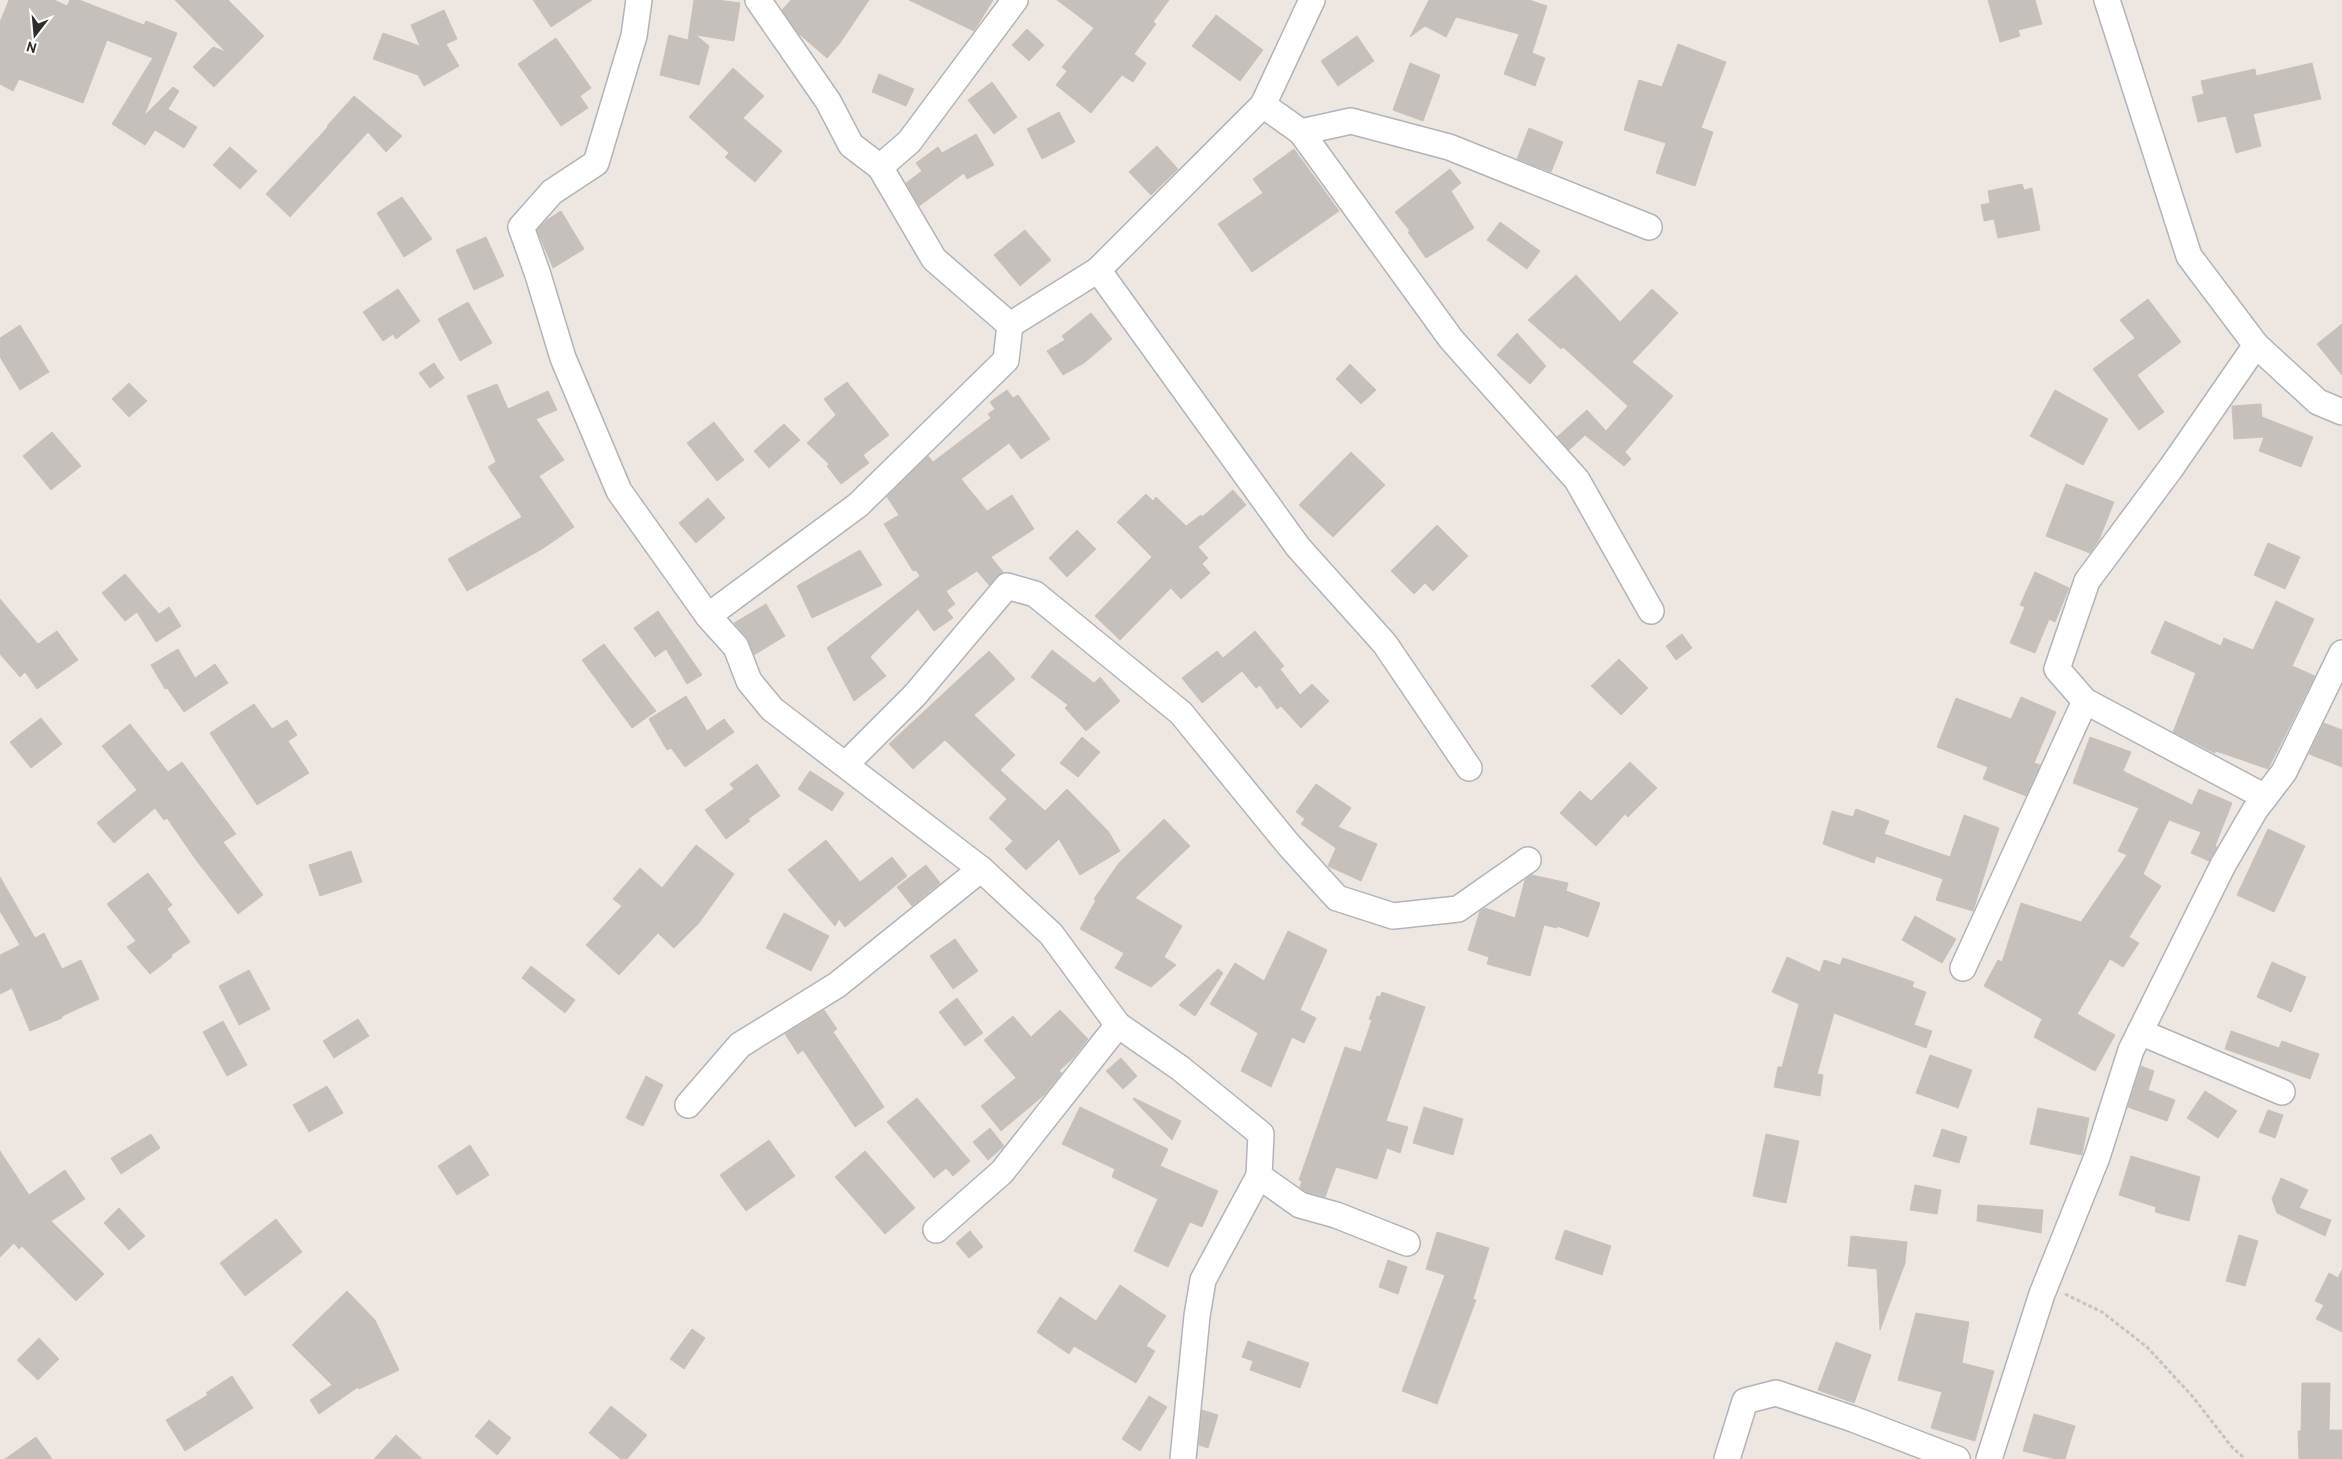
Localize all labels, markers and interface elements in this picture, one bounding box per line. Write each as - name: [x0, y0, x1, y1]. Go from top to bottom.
- north arrow: [10, 10, 60, 60]
- text: N: [25, 36, 39, 56]

